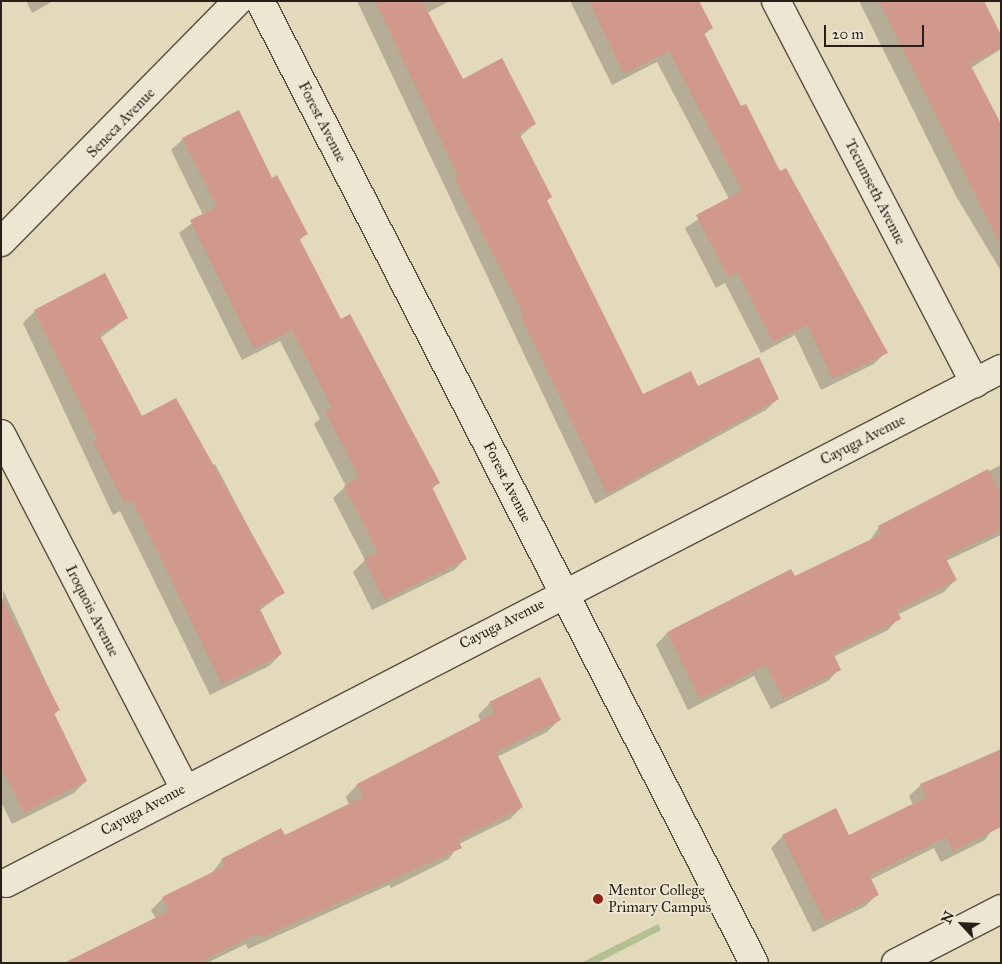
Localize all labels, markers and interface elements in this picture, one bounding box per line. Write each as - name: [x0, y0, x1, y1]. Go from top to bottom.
- scale bar: [827, 15, 927, 47]
- text: 20 m: [832, 25, 864, 43]
- street label: Forest Avenue: [294, 79, 350, 165]
- street label: Seneca Avenue: [83, 84, 159, 162]
- street label: Tecumseth Avenue: [841, 136, 909, 248]
- street label: Cayuga Avenue: [817, 411, 909, 469]
- street label: Forest Avenue: [479, 439, 535, 525]
- street label: Iroquois Avenue: [61, 562, 123, 660]
- street label: Cayuga Avenue: [456, 595, 548, 653]
- street label: Cayuga Avenue: [98, 780, 188, 840]
- place label: Mentor College Primary Campus: [608, 881, 711, 916]
- marker: Mentor College Primary Campus: [592, 893, 604, 905]
- north arrow: [937, 899, 987, 949]
- text: N: [938, 908, 958, 926]

